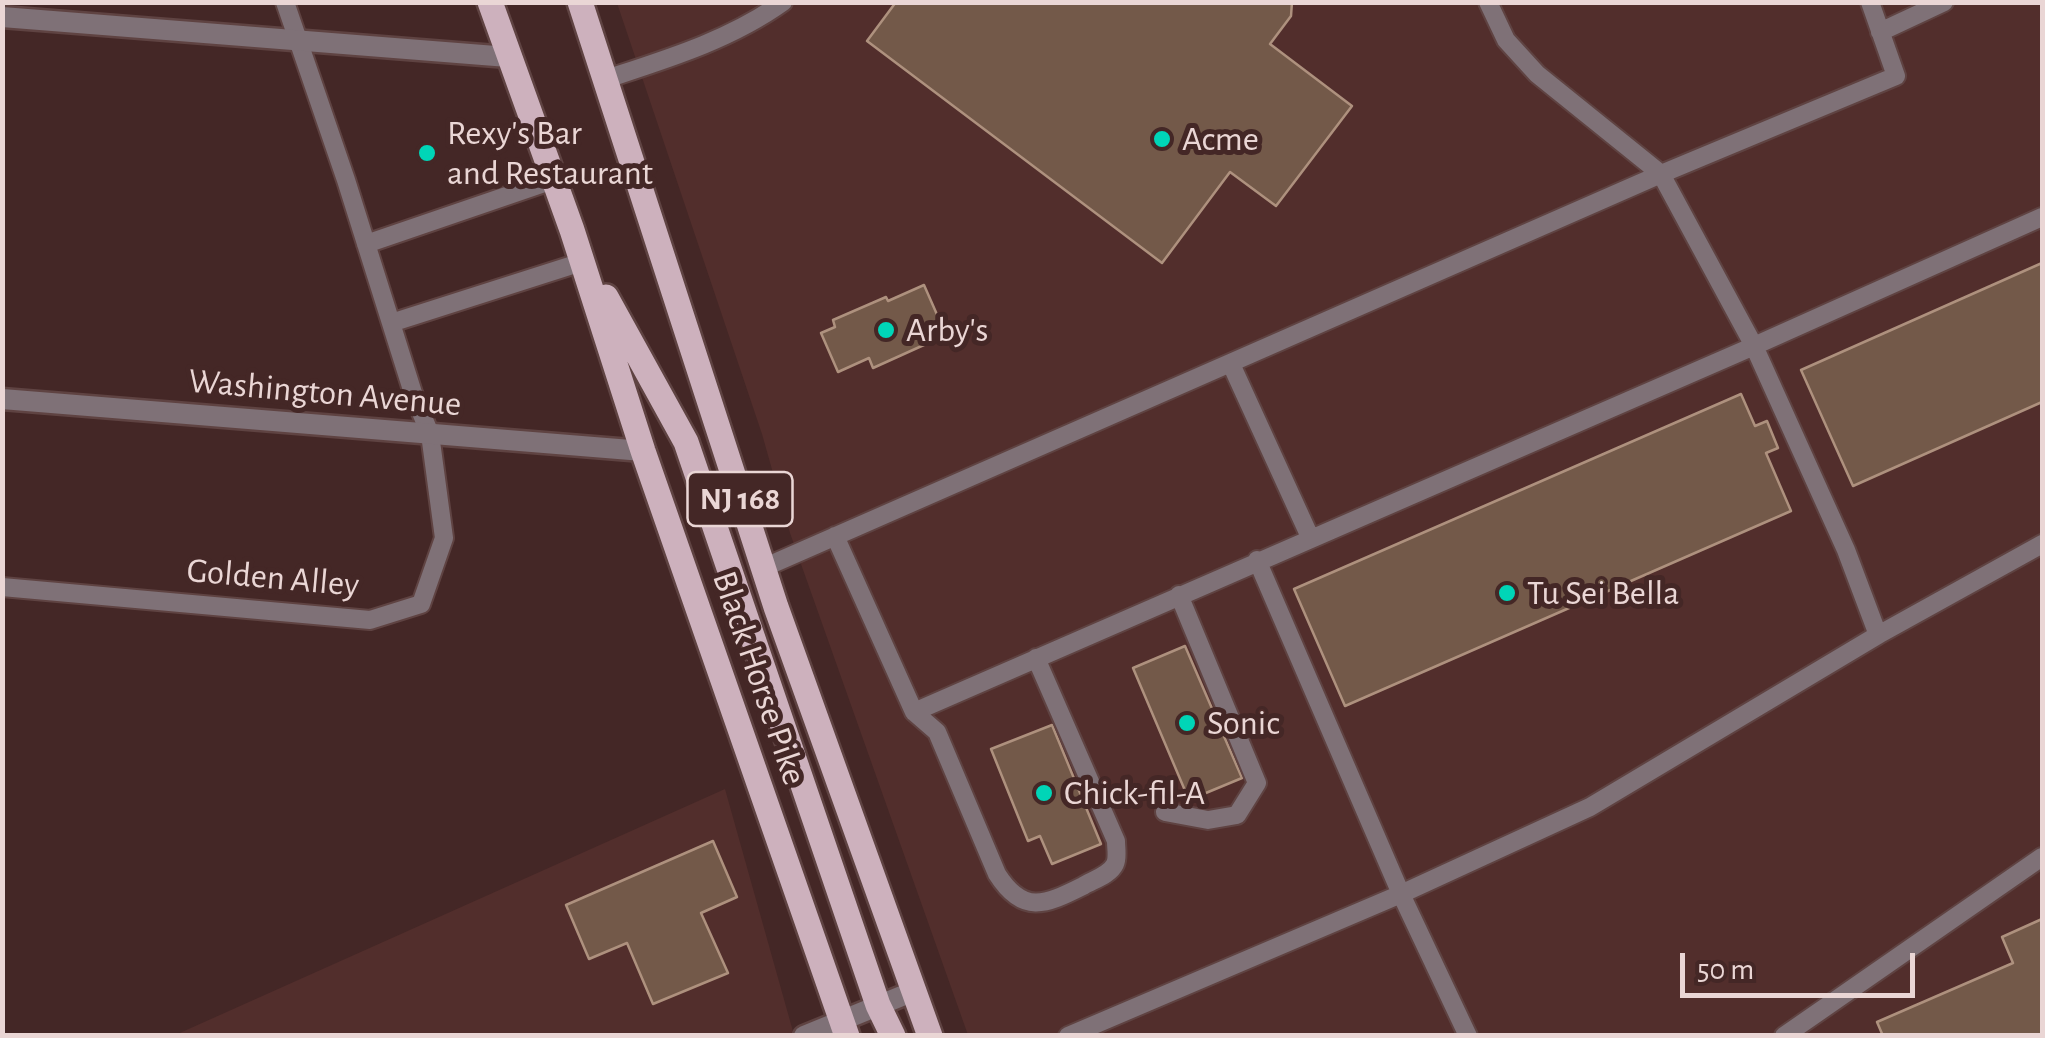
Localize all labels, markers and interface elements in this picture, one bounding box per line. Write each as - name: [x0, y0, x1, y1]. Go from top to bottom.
- place label: Rexy's Bar and Restaurant: [447, 112, 653, 194]
- place label: Acme: [1182, 118, 1259, 160]
- marker: Acme: [1151, 128, 1173, 150]
- marker: Rexy's Bar and Restaurant: [416, 142, 438, 164]
- place label: Arby's: [906, 309, 988, 351]
- marker: Arby's: [875, 319, 897, 341]
- street label: Washington Avenue: [187, 360, 463, 426]
- road number: NJ 168: [688, 472, 792, 526]
- street label: Golden Alley: [185, 550, 361, 606]
- street label: Black Horse Pike: [703, 566, 815, 790]
- place label: Tu Sei Bella: [1527, 572, 1679, 614]
- marker: Tu Sei Bella: [1496, 582, 1518, 604]
- place label: Sonic: [1207, 702, 1280, 744]
- marker: Sonic: [1176, 712, 1198, 734]
- place label: Chick-fil-A: [1064, 772, 1205, 814]
- marker: Chick-fil-A: [1033, 782, 1055, 804]
- scale bar: [1685, 933, 1920, 995]
- text: 50 m: [1697, 955, 1754, 985]

